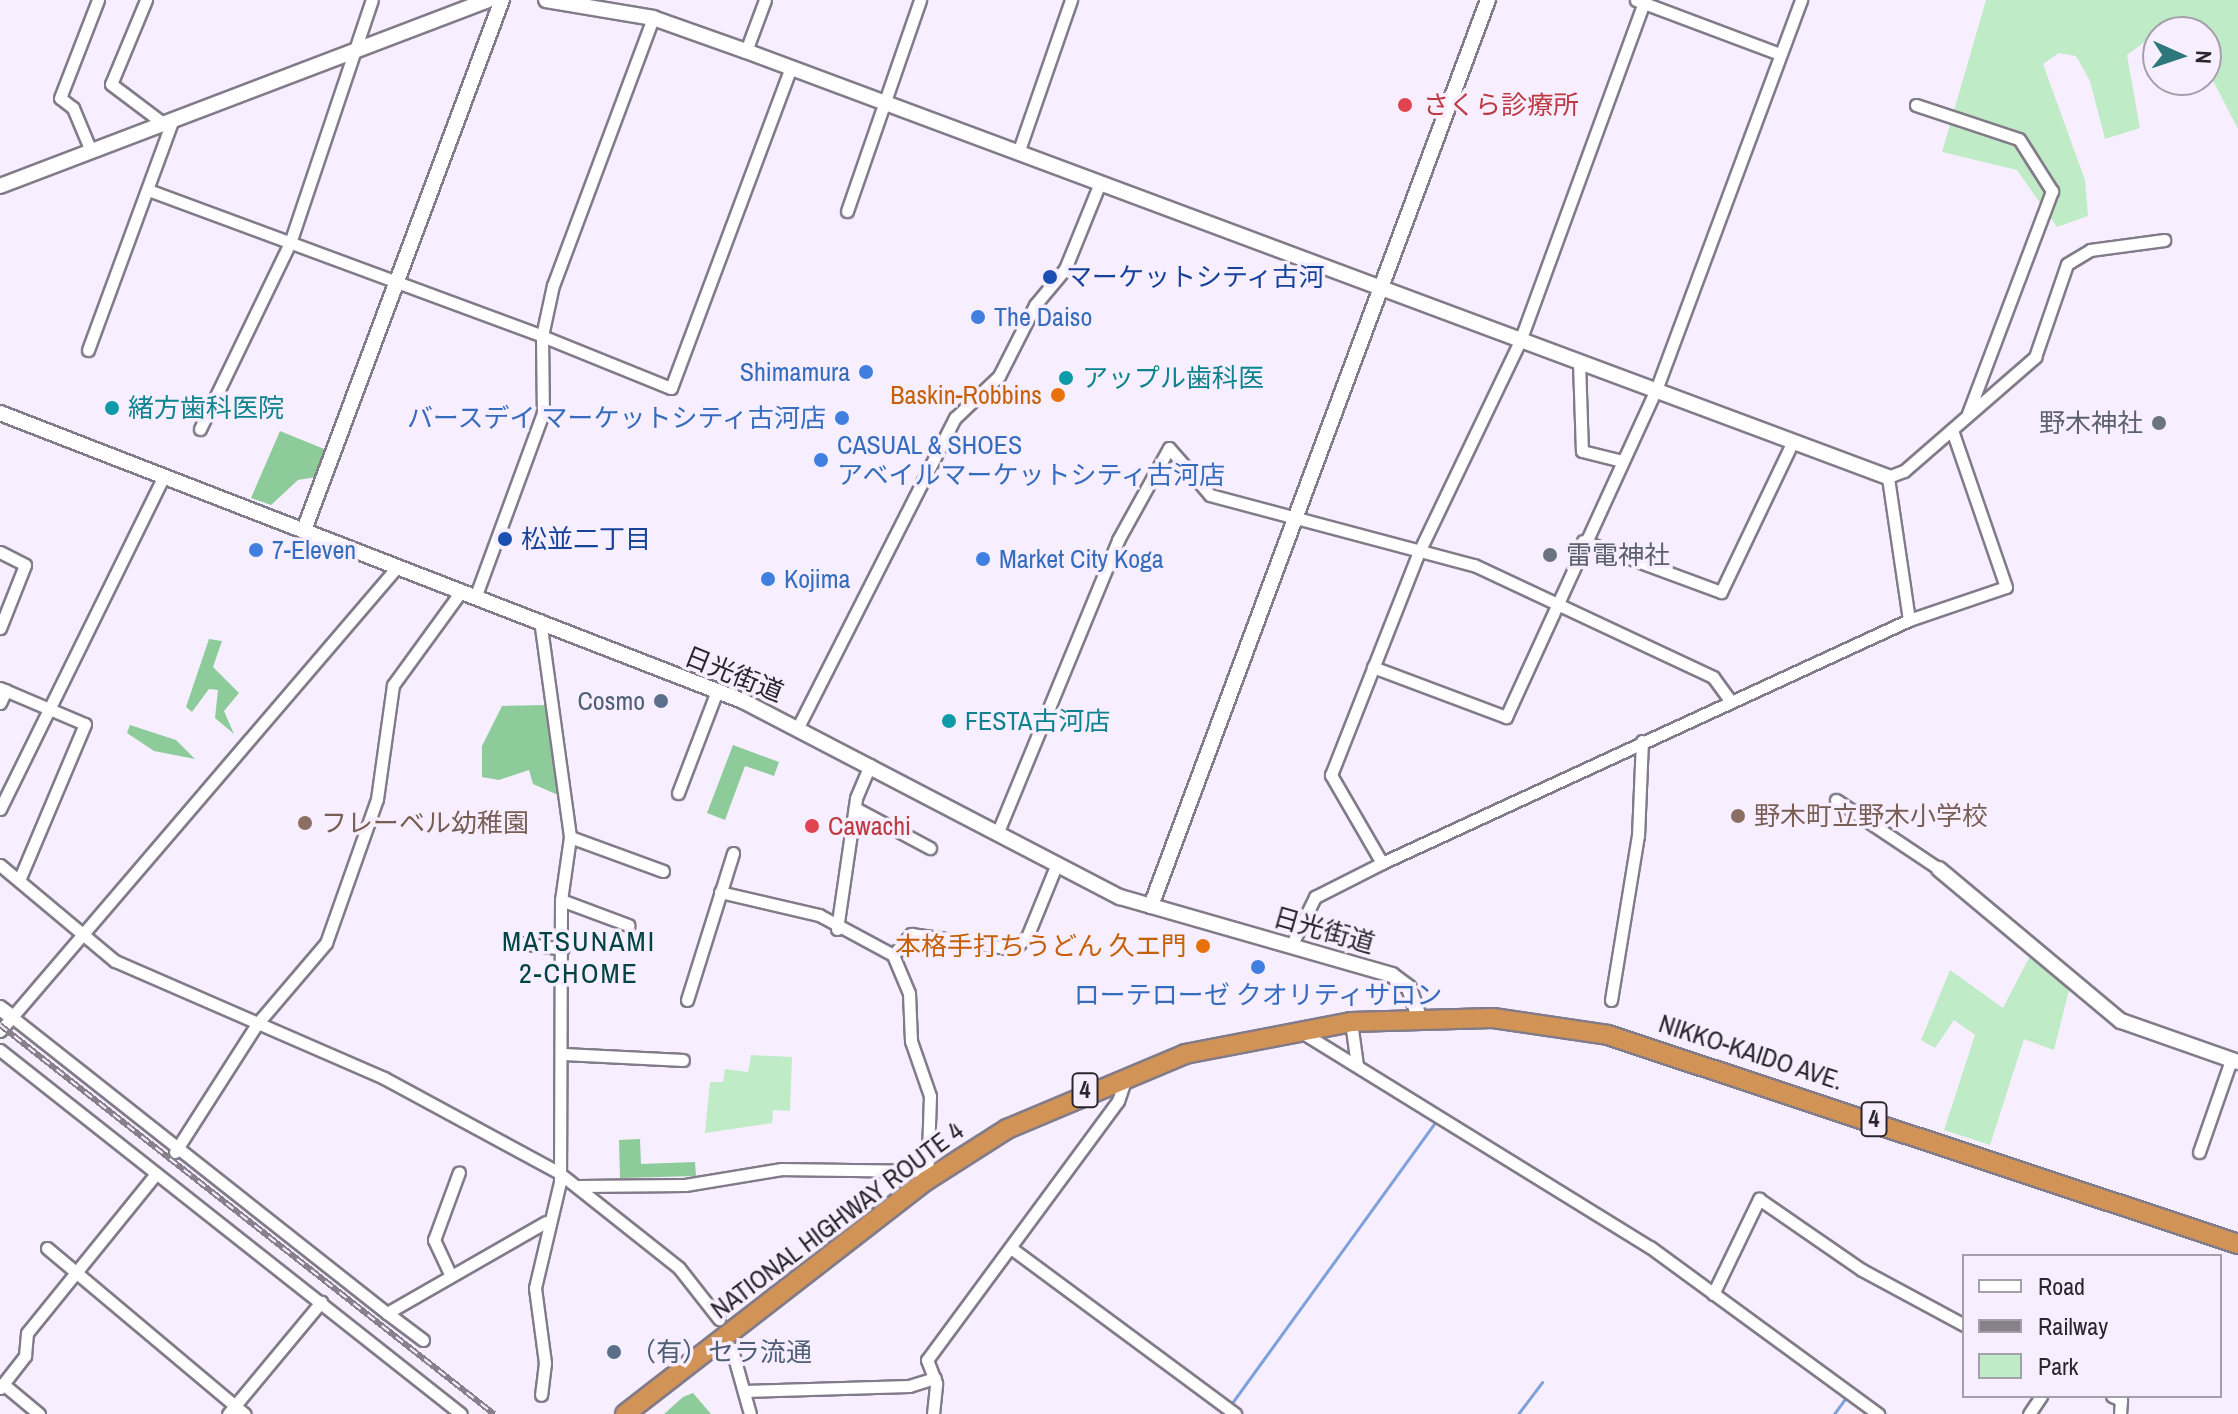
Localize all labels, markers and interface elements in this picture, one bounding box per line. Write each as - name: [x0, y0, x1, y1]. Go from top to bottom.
- north arrow: [2142, 16, 2222, 96]
- text: N: [2189, 50, 2219, 64]
- place label: さくら診療所: [1423, 89, 1579, 121]
- marker: さくら診療所: [1394, 94, 1416, 116]
- place label: マーケットシティ古河: [1066, 261, 1326, 293]
- marker: マーケットシティ古河: [1041, 268, 1059, 286]
- place label: The Daiso: [994, 301, 1092, 333]
- marker: The Daiso: [969, 308, 987, 326]
- place label: Shimamura: [740, 356, 850, 388]
- place label: アップル歯科医: [1082, 362, 1264, 394]
- marker: Shimamura: [857, 363, 875, 381]
- marker: アップル歯科医: [1057, 369, 1075, 387]
- place label: Baskin-Robbins: [890, 379, 1042, 411]
- marker: Baskin-Robbins: [1049, 386, 1067, 404]
- place label: 緒方歯科医院: [128, 392, 284, 424]
- marker: 緒方歯科医院: [103, 399, 121, 417]
- place label: バースデイ マーケットシティ古河店: [404, 402, 826, 434]
- place label: 野木神社: [2039, 407, 2143, 439]
- marker: バースデイ マーケットシティ古河店: [833, 409, 851, 427]
- marker: 野木神社: [2150, 414, 2168, 432]
- place label: CASUAL & SHOES アベイルマーケットシティ古河店: [837, 429, 1227, 490]
- marker: CASUAL & SHOES アベイルマーケットシティ古河店: [812, 451, 830, 469]
- place label: 松並二丁目: [521, 523, 651, 555]
- marker: 松並二丁目: [496, 530, 514, 548]
- place label: 7-Eleven: [272, 534, 356, 566]
- place label: 雷電神社: [1566, 539, 1670, 571]
- marker: 7-Eleven: [247, 541, 265, 559]
- place label: Market City Koga: [999, 543, 1164, 575]
- marker: 雷電神社: [1541, 546, 1559, 564]
- marker: Market City Koga: [974, 550, 992, 568]
- place label: Kojima: [784, 563, 850, 595]
- marker: Kojima: [759, 570, 777, 588]
- street label: 日光街道: [680, 640, 788, 708]
- place label: Cosmo: [577, 685, 645, 717]
- marker: Cosmo: [652, 692, 670, 710]
- place label: FESTA古河店: [965, 705, 1110, 737]
- marker: FESTA古河店: [940, 712, 958, 730]
- place label: 野木町立野木小学校: [1754, 800, 1988, 832]
- place label: フレーベル幼稚園: [321, 807, 529, 839]
- marker: 野木町立野木小学校: [1729, 807, 1747, 825]
- place label: Cawachi: [828, 810, 911, 842]
- marker: フレーベル幼稚園: [296, 814, 314, 832]
- marker: Cawachi: [803, 817, 821, 835]
- street label: 日光街道: [1270, 901, 1378, 959]
- district label: MATSUNAMI 2-CHOME: [502, 924, 656, 990]
- place label: 本格手打ちうどん 久エ門: [895, 930, 1187, 962]
- marker: 本格手打ちうどん 久エ門: [1194, 937, 1212, 955]
- marker: ローテローゼ クオリティサロン: [1249, 958, 1267, 976]
- place label: ローテローゼ クオリティサロン: [1073, 979, 1443, 1011]
- street label: NIKKO-KAIDO AVE.: [1655, 1007, 1847, 1097]
- road number: 4: [1071, 1070, 1099, 1110]
- road number: 4: [1860, 1099, 1888, 1139]
- street label: NATIONAL HIGHWAY ROUTE 4: [704, 1115, 970, 1325]
- legend: [1962, 1254, 2222, 1398]
- text: Road: [2038, 1270, 2085, 1302]
- text: Railway: [2038, 1310, 2108, 1342]
- place label: （有）セラ流通: [630, 1336, 812, 1368]
- marker: （有）セラ流通: [605, 1343, 623, 1361]
- text: Park: [2038, 1350, 2078, 1382]

